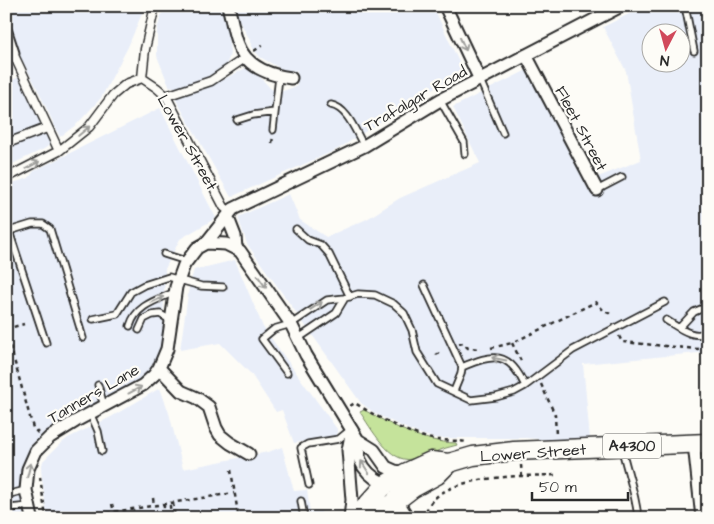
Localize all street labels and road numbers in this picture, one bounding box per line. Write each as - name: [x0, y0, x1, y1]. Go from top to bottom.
- street label: Trafalgar Road: [360, 60, 471, 138]
- street label: Fleet Street: [550, 82, 613, 175]
- street label: Lower Street: [152, 91, 223, 195]
- street label: Tanners Lane: [44, 359, 143, 429]
- road number: A4300: [603, 434, 661, 458]
- street label: Lower Street: [479, 438, 587, 468]

